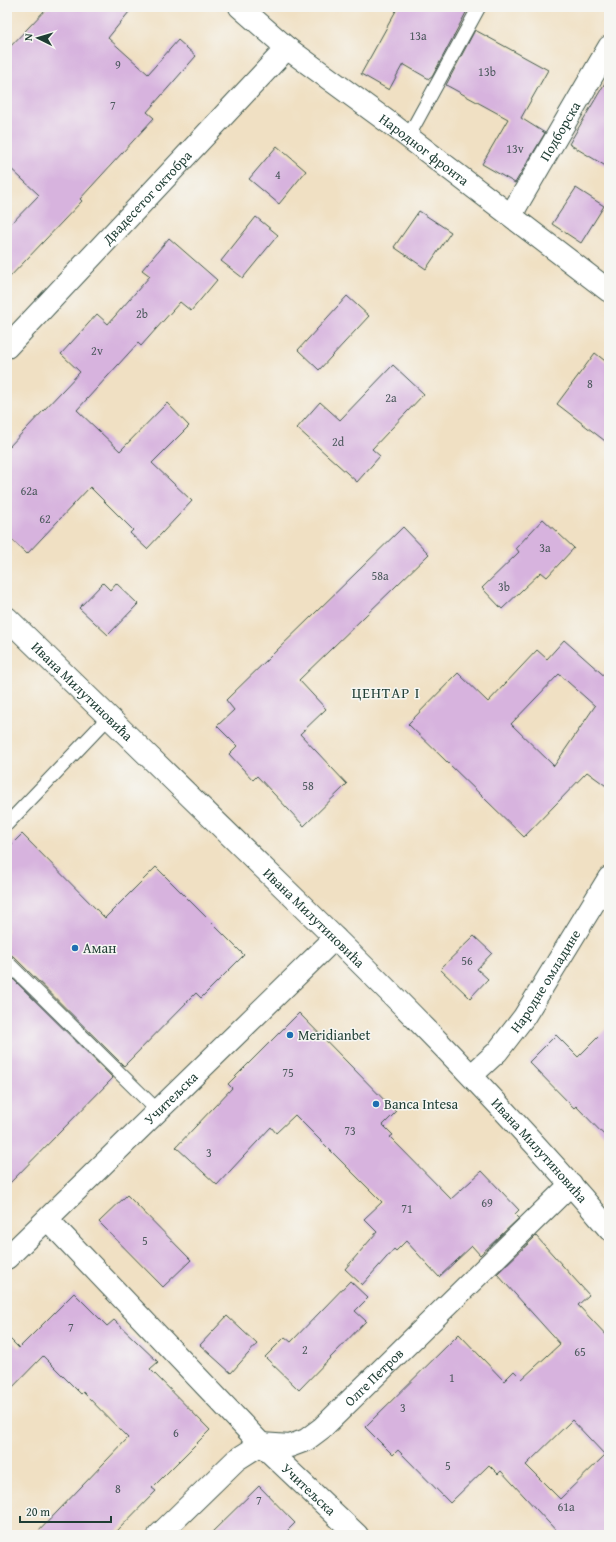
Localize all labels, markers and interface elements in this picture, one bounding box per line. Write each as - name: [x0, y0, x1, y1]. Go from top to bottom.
- north arrow: [18, 18, 58, 58]
- house number: 13a: [409, 27, 427, 44]
- text: N: [20, 32, 36, 41]
- house number: 9: [115, 56, 121, 73]
- house number: 13b: [478, 63, 496, 80]
- house number: 7: [110, 97, 116, 114]
- street label: Подборска: [535, 97, 585, 165]
- street label: Народног фронта: [375, 109, 474, 190]
- house number: 13v: [506, 140, 524, 157]
- street label: Двадесетог октобра: [97, 146, 196, 250]
- house number: 4: [275, 166, 281, 183]
- house number: 2b: [136, 305, 148, 322]
- house number: 2v: [91, 342, 103, 359]
- house number: 8: [587, 375, 593, 392]
- house number: 2a: [385, 389, 397, 406]
- house number: 2d: [332, 433, 345, 450]
- house number: 62a: [20, 482, 38, 499]
- house number: 62: [39, 510, 51, 527]
- house number: 3a: [539, 539, 551, 556]
- house number: 58a: [371, 567, 389, 584]
- house number: 3b: [498, 578, 510, 595]
- street label: Ивана Милутиновића: [27, 637, 138, 746]
- district label: ЦЕНТАР I: [352, 682, 420, 703]
- house number: 58: [302, 777, 314, 794]
- street label: Ивана Милутиновића: [259, 863, 370, 972]
- street label: Народне омладине: [506, 925, 585, 1037]
- place label: Аман: [83, 938, 116, 958]
- marker: Аман: [70, 943, 80, 953]
- house number: 56: [461, 952, 473, 969]
- place label: Meridianbet: [298, 1025, 370, 1045]
- marker: Meridianbet: [285, 1030, 295, 1040]
- house number: 75: [282, 1064, 294, 1081]
- street label: Учитељска: [140, 1067, 203, 1129]
- street label: Ивана Милутиновића: [487, 1093, 592, 1207]
- place label: Banca Intesa: [384, 1094, 459, 1114]
- marker: Banca Intesa: [371, 1099, 381, 1109]
- house number: 73: [344, 1122, 356, 1139]
- house number: 3: [206, 1144, 212, 1161]
- house number: 69: [481, 1194, 493, 1211]
- house number: 71: [401, 1200, 413, 1217]
- house number: 5: [142, 1232, 148, 1249]
- house number: 7: [68, 1319, 74, 1336]
- house number: 2: [302, 1341, 308, 1358]
- street label: Олге Петров: [340, 1343, 408, 1411]
- house number: 65: [574, 1343, 586, 1360]
- house number: 1: [449, 1369, 455, 1386]
- house number: 3: [400, 1399, 406, 1416]
- house number: 6: [173, 1424, 179, 1441]
- house number: 5: [445, 1457, 451, 1474]
- street label: Учитељска: [277, 1459, 341, 1520]
- house number: 8: [115, 1480, 121, 1497]
- house number: 7: [256, 1492, 262, 1509]
- scale bar: [20, 1498, 111, 1524]
- house number: 61a: [557, 1498, 575, 1515]
- text: 20 m: [26, 1503, 50, 1520]

